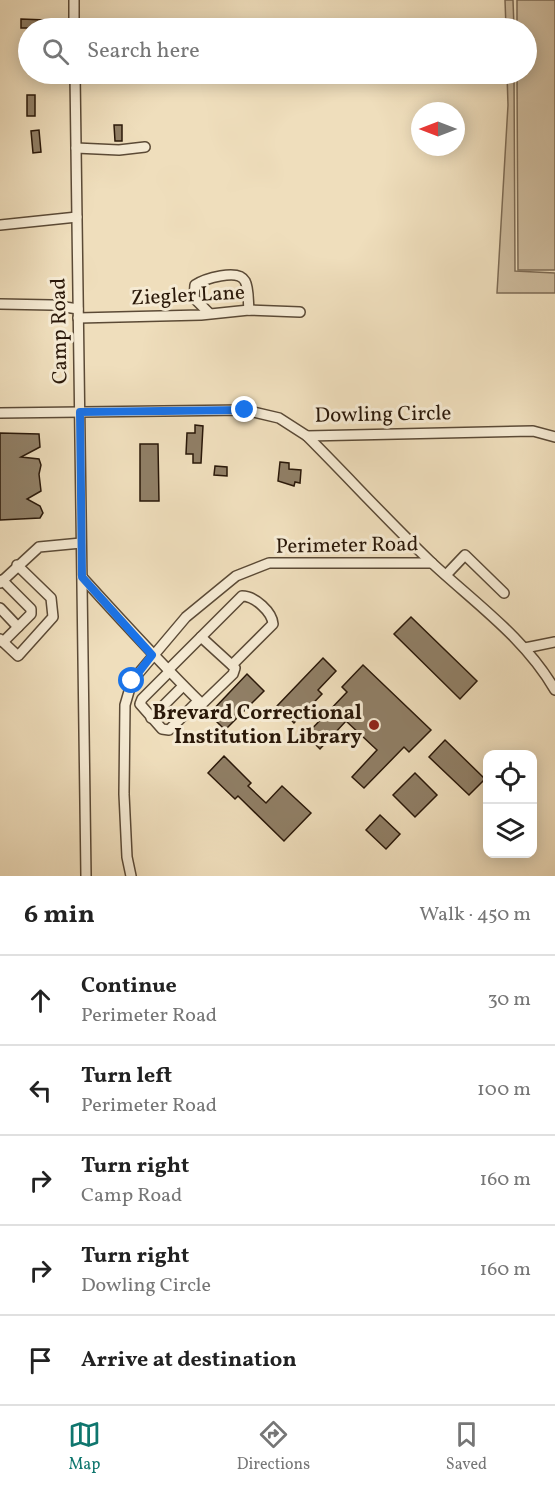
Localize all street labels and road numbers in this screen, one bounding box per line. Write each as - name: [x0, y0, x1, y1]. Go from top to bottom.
- street label: Camp Road: [45, 278, 75, 384]
- street label: Ziegler Lane: [130, 279, 246, 313]
- street label: Dowling Circle: [314, 399, 452, 431]
- street label: Perimeter Road: [275, 530, 419, 562]

